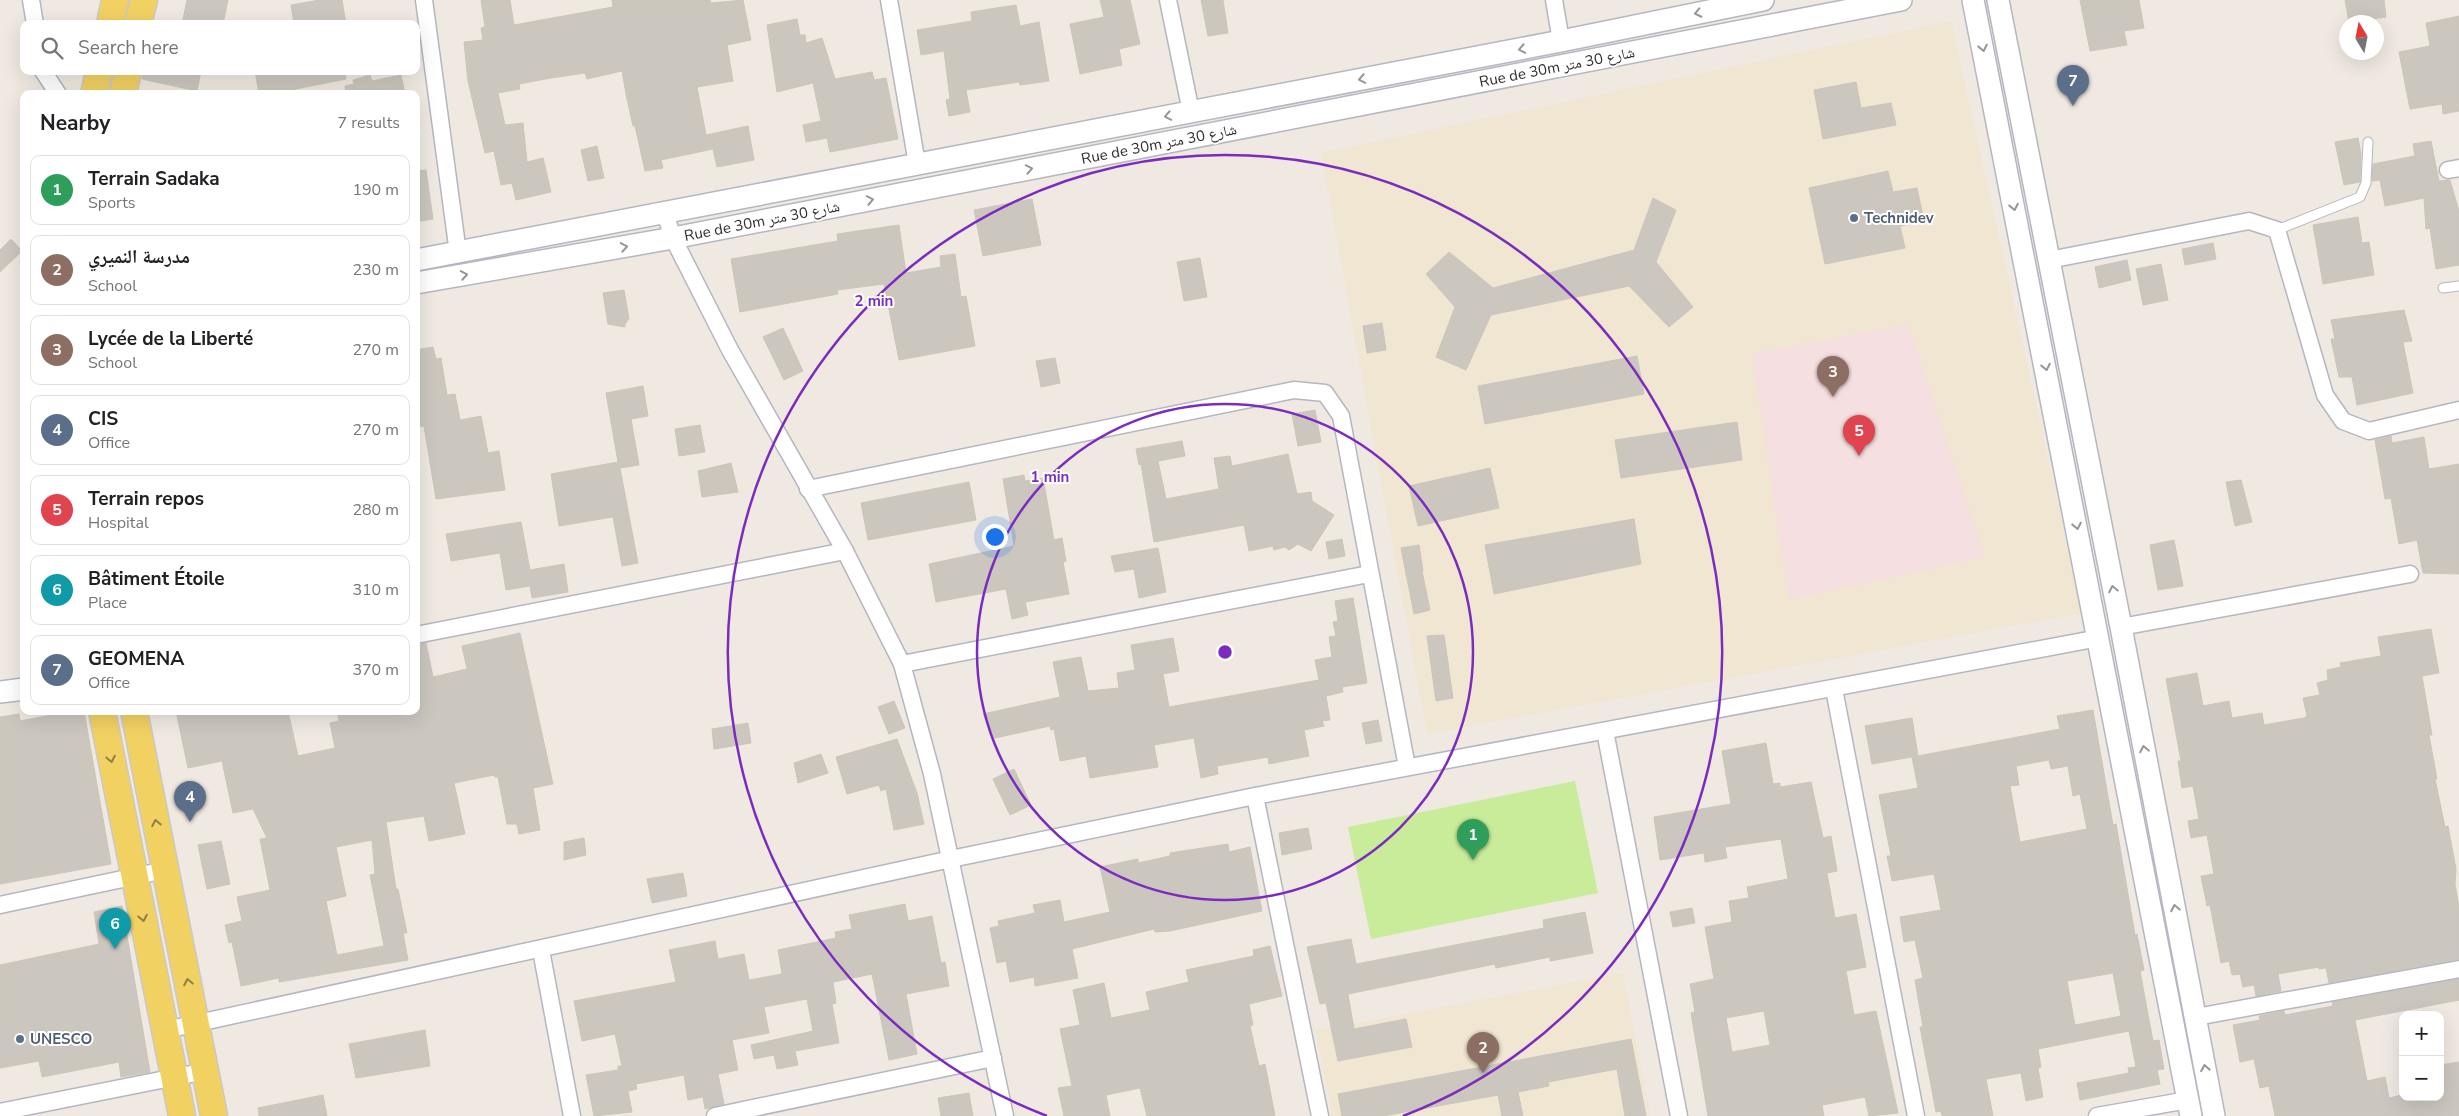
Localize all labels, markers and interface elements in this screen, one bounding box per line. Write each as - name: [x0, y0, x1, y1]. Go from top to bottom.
- one-way arrow: [1694, 8, 1703, 18]
- north arrow: [2339, 15, 2384, 60]
- search box: [20, 20, 420, 75]
- icon: search: [38, 34, 66, 62]
- text: Search here: [78, 35, 179, 61]
- street label: Rue de 30m شارع 30 متر: [1477, 42, 1637, 92]
- one-way arrow: [1517, 43, 1526, 53]
- one-way arrow: [1977, 43, 1987, 52]
- pin: 7: [2057, 65, 2089, 106]
- one-way arrow: [1358, 74, 1367, 84]
- text: Nearby: [40, 109, 110, 137]
- one-way arrow: [1164, 111, 1173, 121]
- text: 7 results: [338, 112, 400, 134]
- street label: Rue de 30m شارع 30 متر: [1079, 119, 1239, 169]
- one-way arrow: [1025, 164, 1034, 175]
- text: Terrain Sadaka: [88, 166, 220, 192]
- text: 1: [52, 179, 62, 201]
- text: 190 m: [352, 179, 399, 201]
- text: Sports: [88, 192, 136, 214]
- one-way arrow: [866, 195, 874, 206]
- street label: Rue de 30m شارع 30 متر: [682, 196, 842, 246]
- one-way arrow: [2008, 203, 2019, 212]
- place label: Technidev: [1864, 208, 1934, 228]
- marker: Technidev: [1848, 212, 1860, 224]
- one-way arrow: [620, 242, 629, 252]
- text: مدرسة النميري: [88, 244, 190, 270]
- text: 2: [52, 259, 62, 281]
- text: 230 m: [352, 259, 399, 281]
- one-way arrow: [460, 270, 469, 280]
- text: School: [88, 275, 137, 297]
- text: 2 min: [855, 291, 893, 311]
- text: Lycée de la Liberté: [88, 326, 253, 352]
- text: 3: [52, 339, 62, 361]
- text: 270 m: [352, 339, 399, 361]
- text: School: [88, 352, 137, 374]
- pin: 3: [1817, 356, 1849, 397]
- one-way arrow: [2040, 362, 2050, 371]
- text: CIS: [88, 406, 118, 432]
- pin: 5: [1843, 415, 1875, 456]
- text: 4: [52, 419, 62, 441]
- text: 270 m: [352, 419, 399, 441]
- text: Office: [88, 432, 130, 454]
- text: 1 min: [1031, 467, 1069, 487]
- text: Terrain repos: [88, 486, 204, 512]
- text: 5: [52, 499, 62, 521]
- text: 280 m: [352, 499, 399, 521]
- text: Hospital: [88, 512, 149, 534]
- one-way arrow: [2071, 522, 2082, 531]
- your location: [982, 524, 1008, 550]
- text: Bâtiment Étoile: [88, 566, 225, 592]
- text: 6: [52, 579, 62, 601]
- text: 310 m: [352, 579, 399, 601]
- one-way arrow: [2109, 585, 2119, 594]
- text: Place: [88, 592, 127, 614]
- centre of rings: [1216, 643, 1234, 661]
- text: GEOMENA: [88, 646, 184, 672]
- text: 7: [52, 659, 62, 681]
- text: 370 m: [352, 659, 399, 681]
- text: Office: [88, 672, 130, 694]
- one-way arrow: [2140, 744, 2150, 753]
- one-way arrow: [106, 755, 116, 763]
- pin: 4: [174, 781, 206, 822]
- one-way arrow: [151, 819, 161, 827]
- pin: 1: [1457, 819, 1489, 860]
- one-way arrow: [2171, 904, 2181, 913]
- pin: 6: [99, 908, 131, 949]
- one-way arrow: [137, 914, 148, 923]
- one-way arrow: [183, 978, 193, 987]
- map controls: [2399, 1011, 2444, 1101]
- button: +: [2399, 1011, 2444, 1056]
- place label: UNESCO: [30, 1029, 92, 1049]
- pin: 2: [1467, 1032, 1499, 1073]
- marker: UNESCO: [14, 1033, 26, 1045]
- button: −: [2399, 1056, 2444, 1101]
- one-way arrow: [2201, 1064, 2211, 1072]

